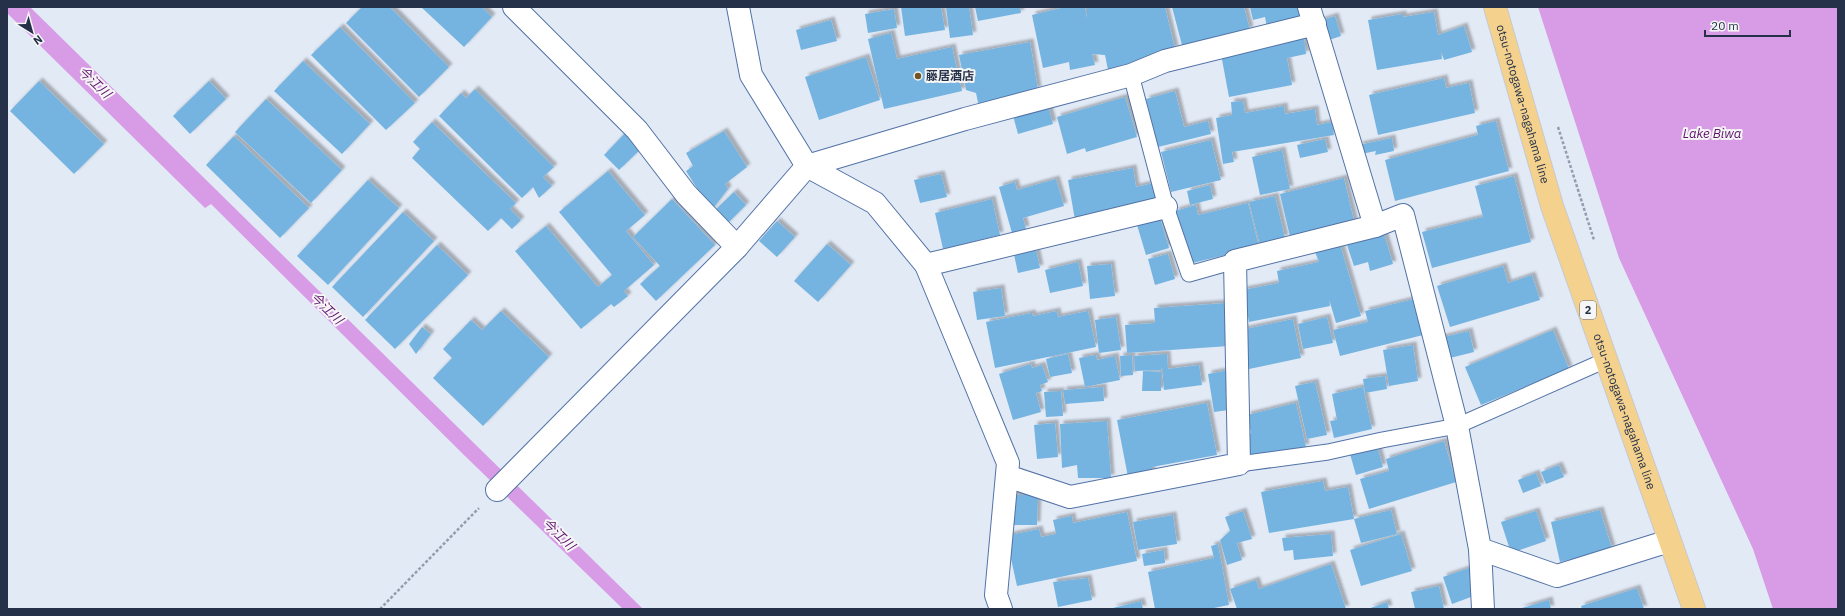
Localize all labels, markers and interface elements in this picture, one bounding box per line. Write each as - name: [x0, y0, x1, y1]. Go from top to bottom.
- north arrow: [12, 12, 52, 52]
- scale bar: [1705, 12, 1790, 38]
- text: 20 m: [1711, 18, 1739, 33]
- street label: otsu-notogawa-nagahama line: [1493, 23, 1553, 186]
- text: N: [31, 32, 45, 48]
- water label: 今江川: [75, 63, 116, 103]
- place label: 藤居酒店: [926, 68, 974, 83]
- marker: 藤居酒店: [913, 71, 923, 81]
- water label: Lake Biwa: [1683, 125, 1741, 142]
- water label: 今江川: [307, 289, 348, 329]
- road number: 2: [1580, 301, 1596, 319]
- street label: otsu-notogawa-nagahama line: [1591, 331, 1659, 492]
- water label: 今江川: [539, 515, 580, 555]

